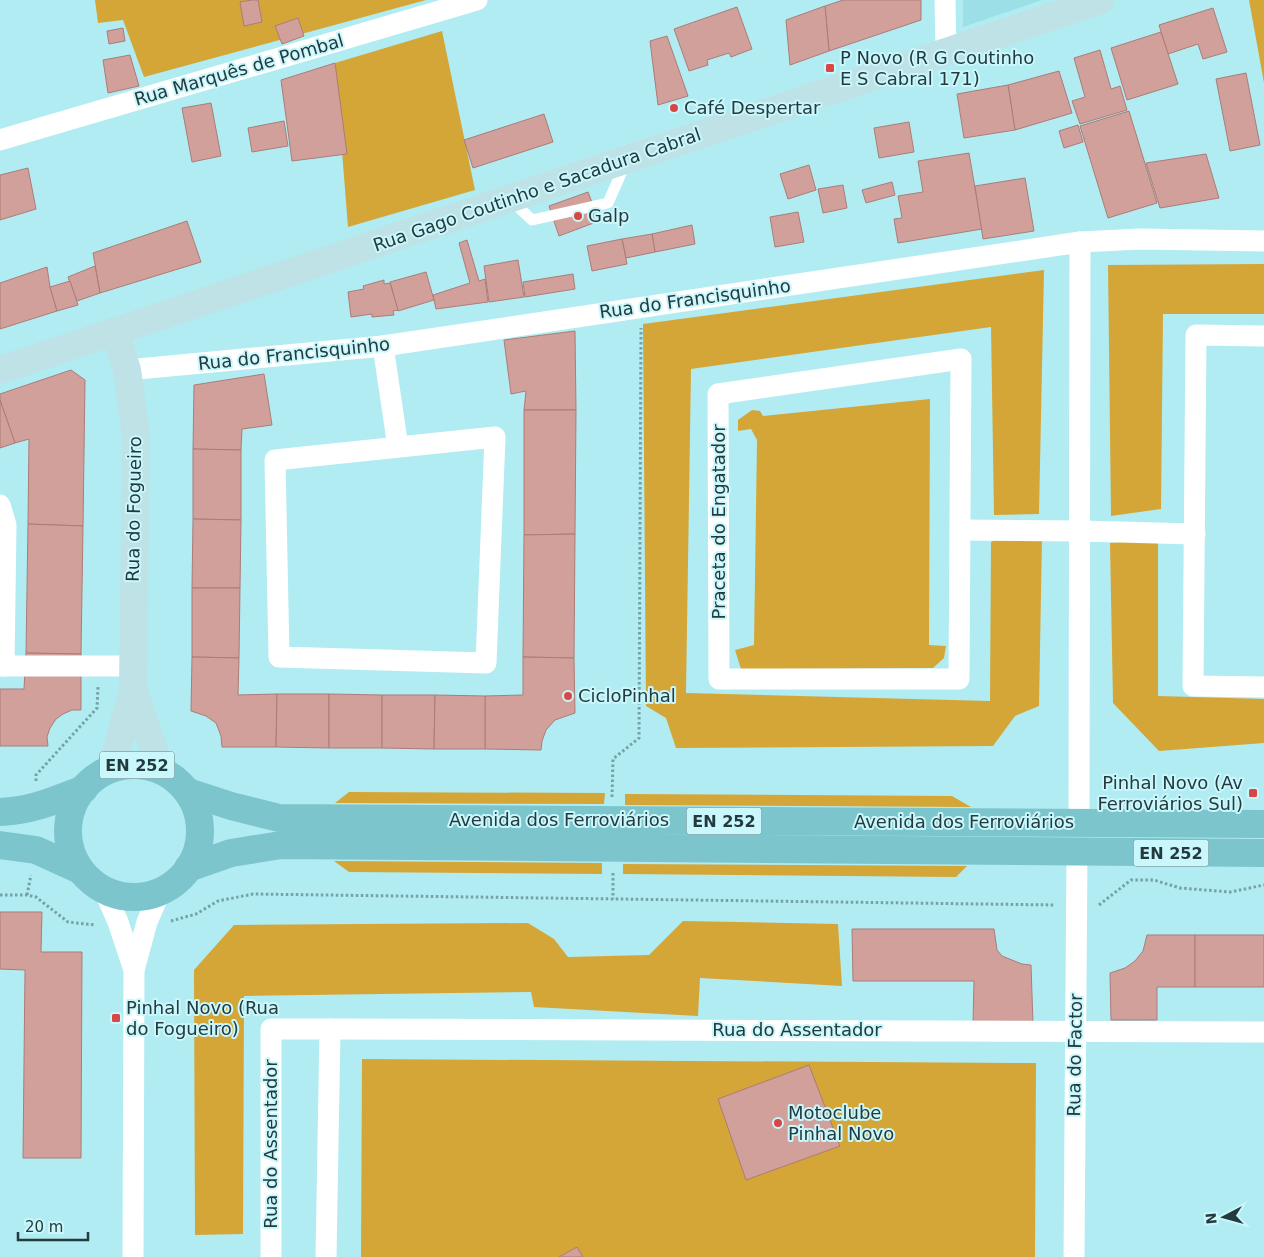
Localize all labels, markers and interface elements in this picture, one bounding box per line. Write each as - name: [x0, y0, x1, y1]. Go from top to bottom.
- street label: Rua Marquês de Pombal: [132, 30, 346, 110]
- place label: P Novo (R G Coutinho E S Cabral 171): [840, 47, 1034, 89]
- marker: P Novo (R G Coutinho E S Cabral 171): [824, 62, 836, 74]
- place label: Café Despertar: [684, 97, 821, 118]
- marker: Café Despertar: [668, 102, 680, 114]
- street label: Rua Gago Coutinho e Sacadura Cabral: [370, 123, 703, 256]
- place label: Galp: [588, 205, 629, 226]
- marker: Galp: [572, 210, 584, 222]
- street label: Rua do Francisquinho: [598, 275, 792, 322]
- street label: Rua do Francisquinho: [197, 333, 391, 374]
- street label: Praceta do Engatador: [708, 424, 729, 620]
- street label: Rua do Fogueiro: [122, 436, 145, 582]
- place label: CicloPinhal: [578, 685, 676, 706]
- marker: CicloPinhal: [562, 690, 574, 702]
- road number: EN 252: [100, 752, 174, 778]
- place label: Pinhal Novo (Av Ferroviários Sul): [1097, 772, 1243, 814]
- marker: Pinhal Novo (Av Ferroviários Sul): [1247, 787, 1259, 799]
- road number: EN 252: [686, 808, 762, 834]
- street label: Avenida dos Ferroviários: [449, 809, 669, 830]
- street label: Avenida dos Ferroviários: [854, 811, 1074, 832]
- road number: EN 252: [1134, 840, 1208, 866]
- street label: Rua do Factor: [1063, 993, 1086, 1117]
- place label: Pinhal Novo (Rua do Fogueiro): [126, 997, 279, 1039]
- marker: Pinhal Novo (Rua do Fogueiro): [110, 1012, 122, 1024]
- street label: Rua do Assentador: [712, 1019, 882, 1040]
- street label: Rua do Assentador: [260, 1059, 281, 1229]
- place label: Motoclube Pinhal Novo: [788, 1102, 894, 1144]
- marker: Motoclube Pinhal Novo: [772, 1117, 784, 1129]
- north arrow: [1199, 1192, 1249, 1242]
- scale bar: [18, 1210, 88, 1242]
- text: N: [1203, 1212, 1220, 1225]
- text: 20 m: [25, 1218, 63, 1236]

